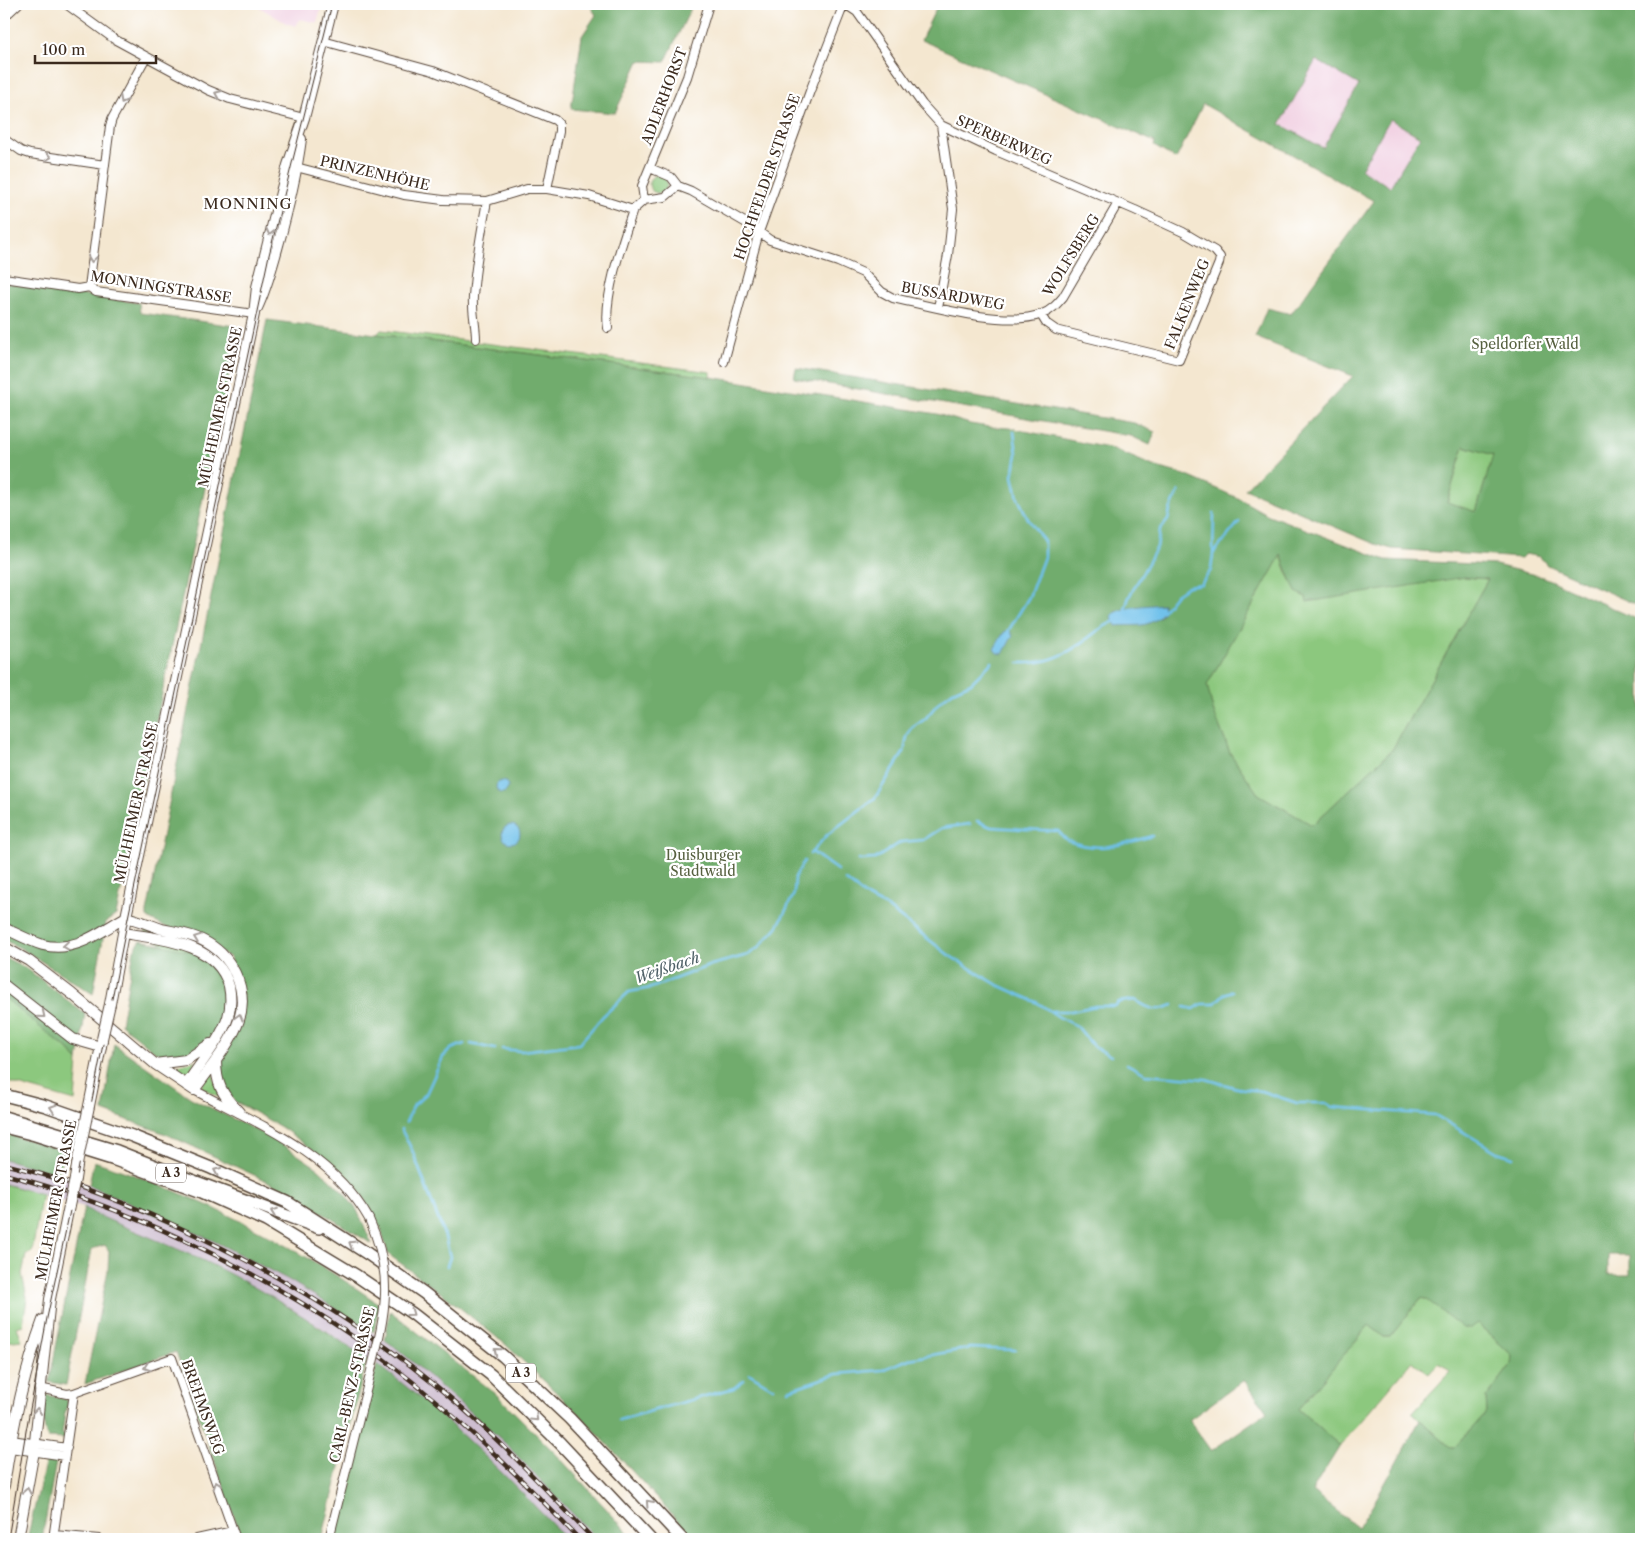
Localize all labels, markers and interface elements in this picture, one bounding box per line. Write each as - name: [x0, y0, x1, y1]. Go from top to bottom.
- scale bar: [35, 32, 156, 64]
- text: 100 m: [42, 40, 85, 59]
- street label: ADLERHORST: [637, 44, 691, 148]
- one-way arrow: [214, 90, 223, 101]
- street label: HOCHFELDER STRASSE: [730, 92, 804, 262]
- one-way arrow: [119, 95, 129, 104]
- street label: SPERBERWEG: [953, 111, 1055, 169]
- one-way arrow: [44, 151, 52, 161]
- street label: PRINZENHÖHE: [318, 152, 432, 194]
- district label: MONNING: [203, 194, 293, 213]
- street label: WOLFSBERG: [1038, 210, 1103, 300]
- one-way arrow: [266, 228, 276, 236]
- one-way arrow: [88, 254, 98, 263]
- street label: FALKENWEG: [1161, 256, 1213, 352]
- street label: MONNINGSTRASSE: [89, 267, 233, 307]
- street label: BUSSARDWEG: [900, 278, 1006, 314]
- street label: MÜLHEIMER STRASSE: [194, 325, 246, 489]
- park label: Speldorfer Wald: [1471, 335, 1579, 353]
- street label: MÜLHEIMER STRASSE: [110, 721, 162, 885]
- park label: Duisburger Stadtwald: [666, 846, 740, 880]
- one-way arrow: [193, 934, 202, 945]
- one-way arrow: [62, 940, 70, 951]
- water label: Weißbach: [632, 948, 702, 987]
- one-way arrow: [36, 1010, 45, 1018]
- one-way arrow: [233, 1013, 243, 1022]
- one-way arrow: [50, 1104, 58, 1114]
- street label: MÜLHEIMER STRASSE: [32, 1118, 80, 1282]
- road number: A 3: [156, 1164, 186, 1182]
- one-way arrow: [213, 1166, 222, 1177]
- one-way arrow: [271, 1208, 279, 1218]
- one-way arrow: [349, 1241, 358, 1250]
- street label: CARL-BENZ-STRASSE: [325, 1305, 379, 1465]
- one-way arrow: [405, 1307, 415, 1316]
- one-way arrow: [493, 1348, 503, 1357]
- street label: BREHMSWEG: [177, 1357, 229, 1457]
- one-way arrow: [143, 1361, 151, 1371]
- road number: A 3: [506, 1364, 536, 1382]
- one-way arrow: [32, 1406, 43, 1414]
- one-way arrow: [529, 1413, 538, 1422]
- one-way arrow: [213, 1482, 223, 1490]
- one-way arrow: [21, 1487, 31, 1496]
- one-way arrow: [646, 1500, 655, 1509]

